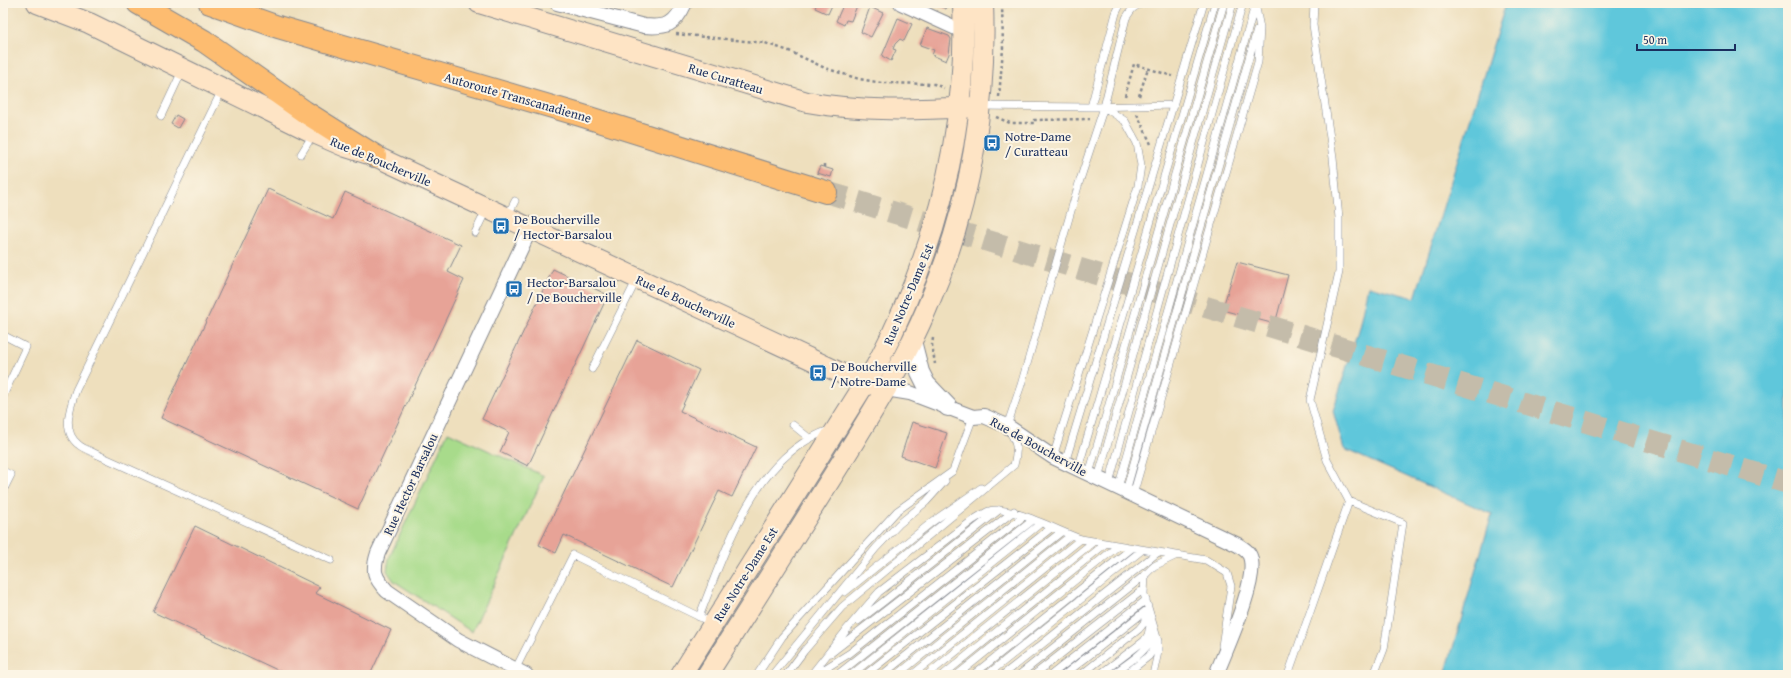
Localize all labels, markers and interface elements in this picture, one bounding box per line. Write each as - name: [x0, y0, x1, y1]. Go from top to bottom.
- scale bar: [1637, 26, 1735, 52]
- text: 50 m: [1643, 31, 1667, 48]
- street label: Rue Curatteau: [686, 58, 766, 99]
- street label: Autoroute Transcanadienne: [442, 67, 594, 128]
- place label: Notre-Dame / Curatteau: [1005, 127, 1071, 161]
- street label: Rue de Boucherville: [327, 132, 434, 191]
- bus stop icon: Notre-Dame / Curatteau: [982, 133, 1002, 153]
- place label: De Boucherville / Hector-Barsalou: [514, 210, 612, 244]
- bus stop icon: De Boucherville / Hector-Barsalou: [491, 216, 511, 236]
- street label: Rue Notre-Dame Est: [878, 240, 939, 348]
- street label: Rue de Boucherville: [633, 270, 739, 333]
- place label: Hector-Barsalou / De Boucherville: [527, 273, 622, 307]
- bus stop icon: Hector-Barsalou / De Boucherville: [504, 279, 524, 299]
- place label: De Boucherville / Notre-Dame: [831, 357, 917, 391]
- bus stop icon: De Boucherville / Notre-Dame: [808, 363, 828, 383]
- street label: Rue de Boucherville: [987, 412, 1091, 481]
- street label: Rue Hector Barsalou: [378, 430, 442, 538]
- street label: Rue Notre-Dame Est: [709, 523, 783, 625]

